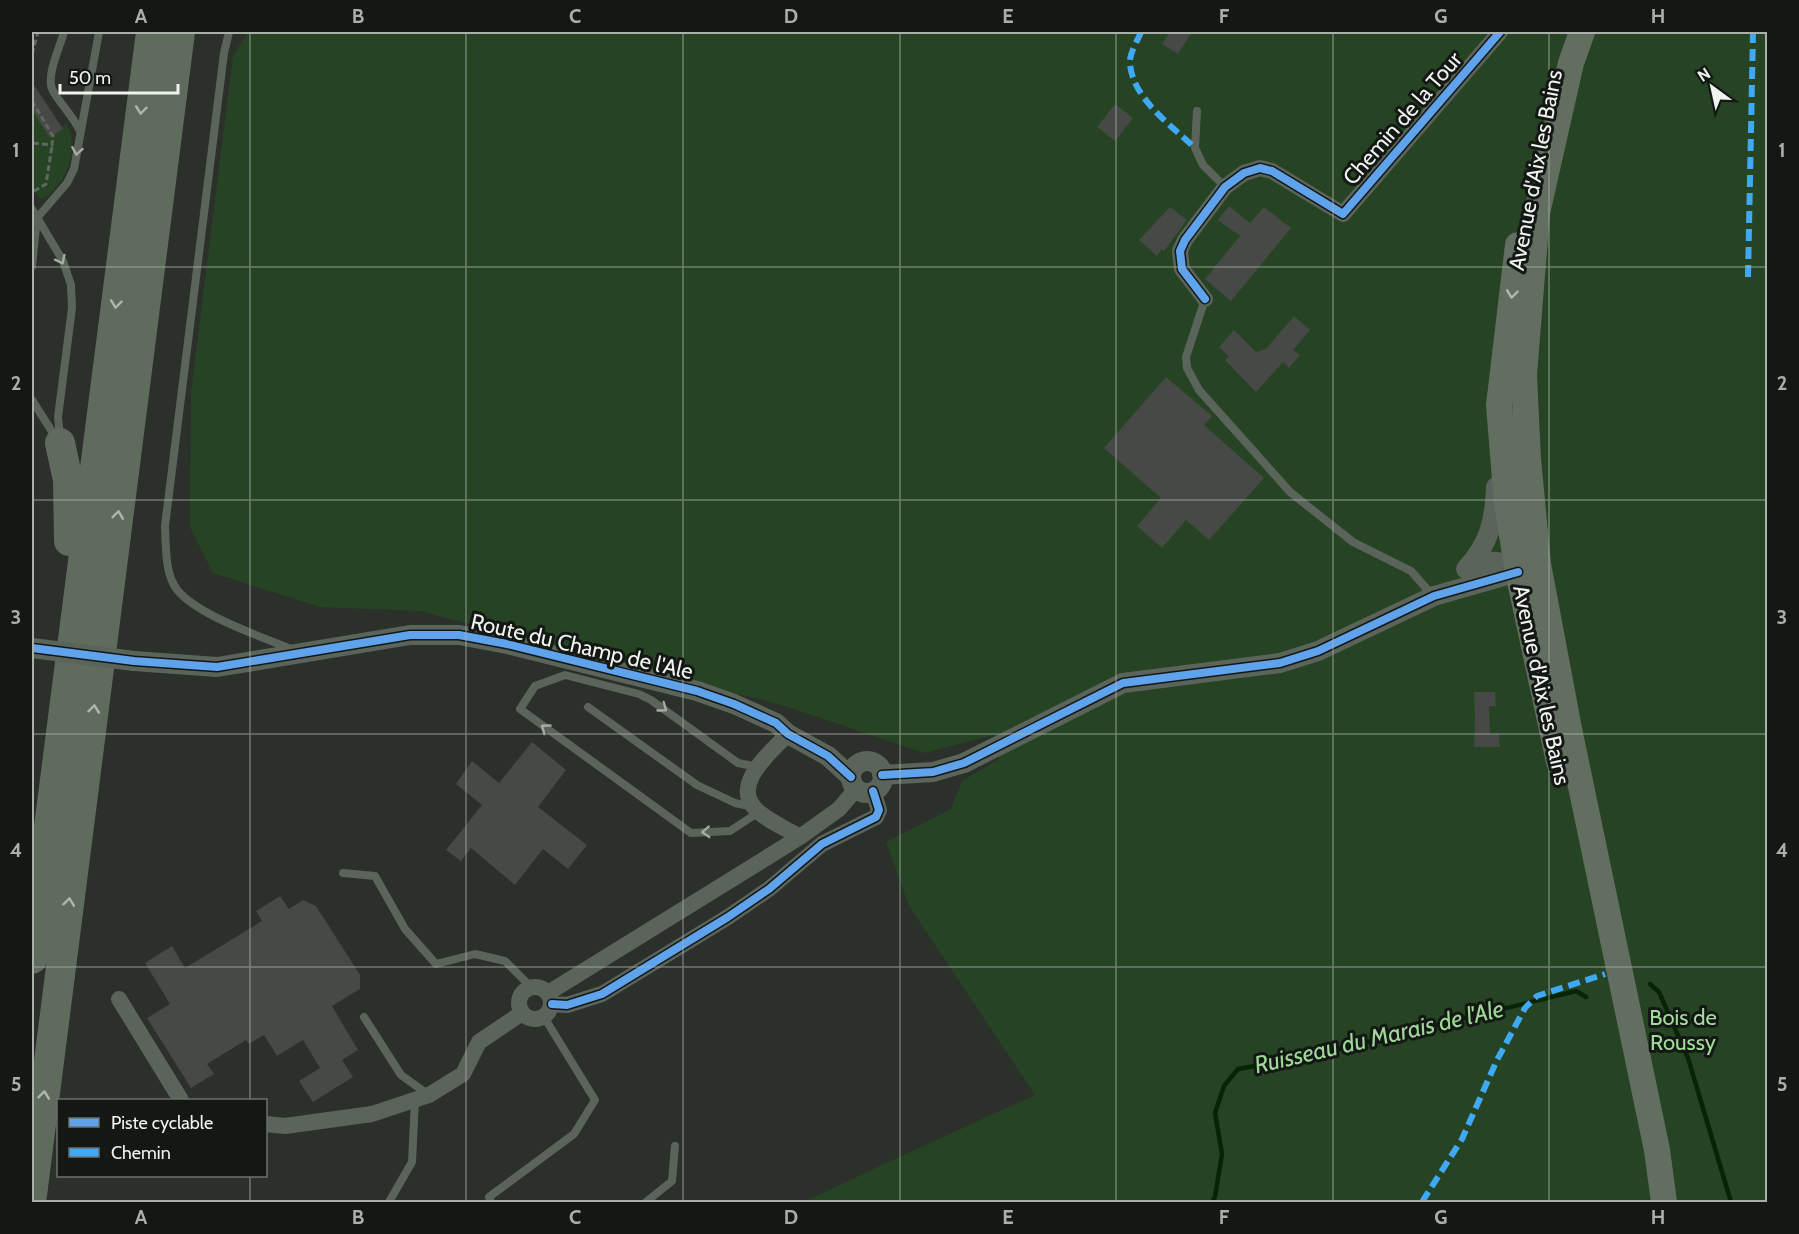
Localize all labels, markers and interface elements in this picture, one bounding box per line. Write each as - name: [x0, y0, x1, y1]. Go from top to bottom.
- text: A: [135, 4, 148, 28]
- text: B: [352, 4, 364, 28]
- text: C: [569, 4, 581, 28]
- text: D: [784, 4, 798, 28]
- text: E: [1002, 4, 1014, 28]
- text: F: [1219, 4, 1230, 28]
- text: G: [1434, 4, 1448, 28]
- text: H: [1651, 4, 1665, 28]
- street label: Chemin de la Tour: [1337, 46, 1468, 190]
- scale bar: [60, 57, 178, 95]
- north arrow: [1682, 57, 1742, 117]
- text: N: [1694, 64, 1714, 86]
- text: 50 m: [69, 67, 111, 89]
- street label: Avenue d'Aix les Bains: [1503, 68, 1568, 273]
- one-way arrow: [135, 106, 148, 115]
- text: 1: [12, 138, 20, 162]
- text: 1: [1778, 138, 1786, 162]
- one-way arrow: [71, 146, 84, 156]
- one-way arrow: [54, 253, 66, 264]
- one-way arrow: [1506, 289, 1519, 299]
- one-way arrow: [110, 299, 123, 308]
- text: 2: [11, 371, 21, 395]
- text: 2: [1777, 371, 1787, 395]
- one-way arrow: [112, 511, 124, 520]
- street label: Avenue d'Aix les Bains: [1507, 583, 1576, 787]
- text: 3: [11, 605, 21, 629]
- text: 3: [1777, 605, 1787, 629]
- street label: Route du Champ de l'Ale: [468, 608, 696, 685]
- one-way arrow: [656, 701, 667, 712]
- one-way arrow: [87, 704, 99, 713]
- one-way arrow: [541, 724, 552, 735]
- one-way arrow: [702, 826, 711, 839]
- text: 4: [10, 838, 22, 862]
- text: 4: [1776, 838, 1788, 862]
- one-way arrow: [62, 897, 75, 907]
- water label: Ruisseau du Marais de l'Ale: [1251, 994, 1506, 1079]
- park label: Bois de Roussy: [1649, 1004, 1717, 1056]
- text: 5: [11, 1072, 21, 1096]
- text: 5: [1777, 1072, 1787, 1096]
- one-way arrow: [38, 1091, 50, 1100]
- legend: [57, 1099, 267, 1177]
- text: Piste cyclable: [111, 1112, 213, 1134]
- text: Chemin: [111, 1142, 171, 1164]
- text: A: [135, 1205, 148, 1229]
- text: B: [352, 1205, 364, 1229]
- text: C: [569, 1205, 581, 1229]
- text: D: [784, 1205, 798, 1229]
- text: E: [1002, 1205, 1014, 1229]
- text: F: [1219, 1205, 1230, 1229]
- text: G: [1434, 1205, 1448, 1229]
- text: H: [1651, 1205, 1665, 1229]

